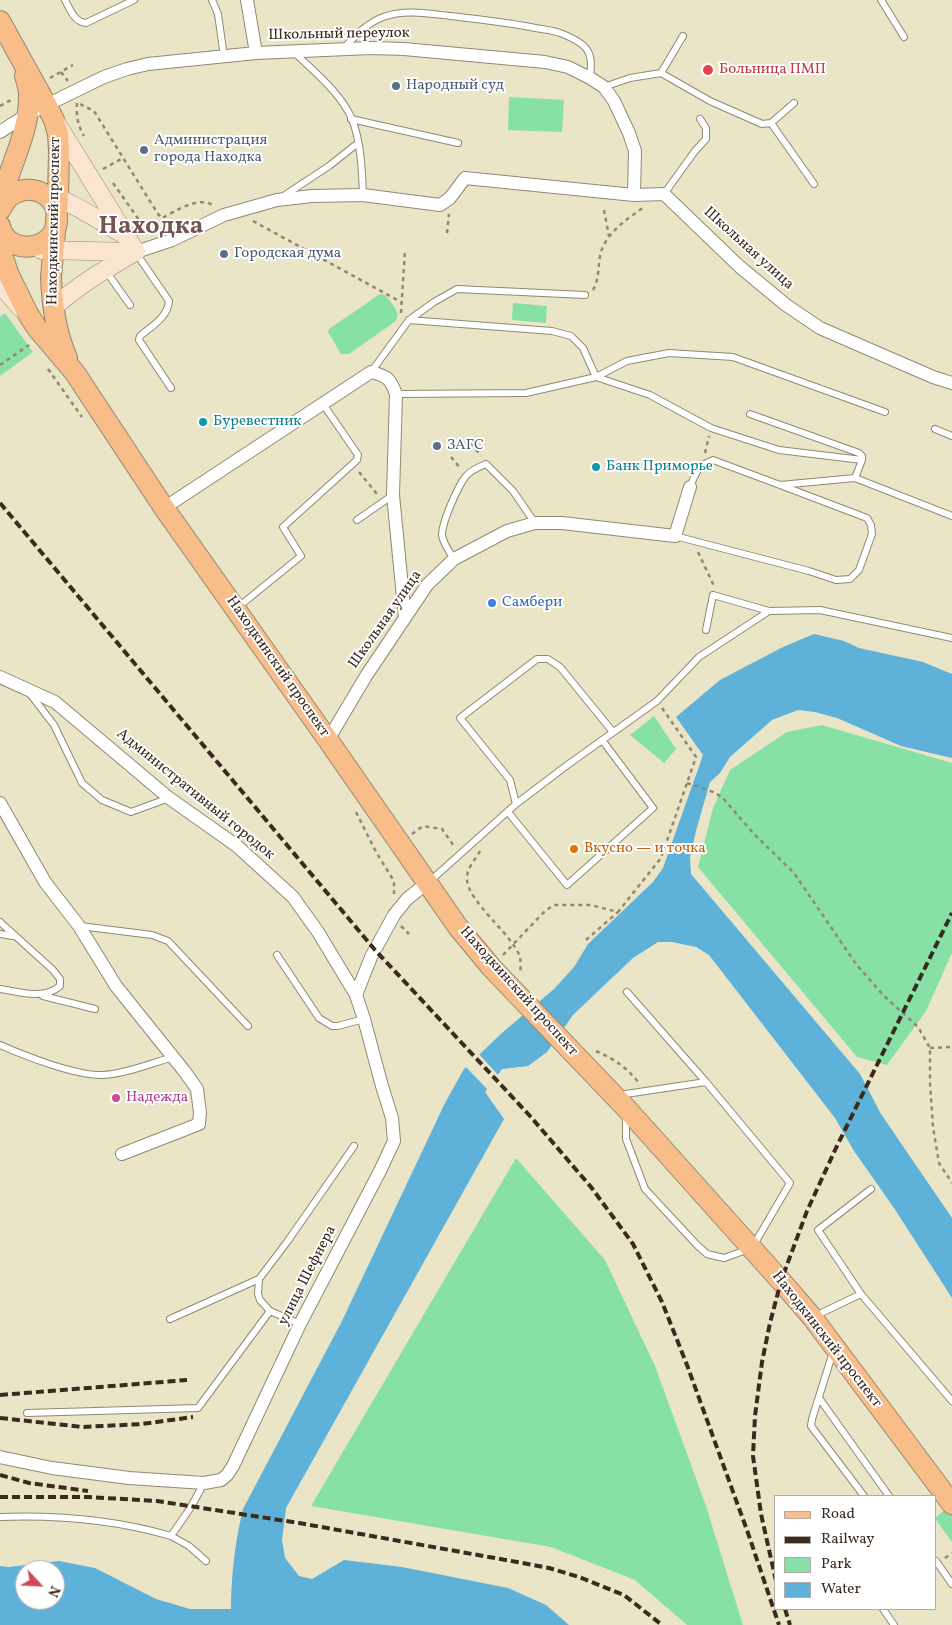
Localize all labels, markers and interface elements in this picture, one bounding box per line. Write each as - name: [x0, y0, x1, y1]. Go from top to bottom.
- street label: Школьный переулок: [268, 25, 410, 45]
- place label: Больница ПМП: [719, 61, 826, 79]
- marker: Больница ПМП: [701, 63, 715, 77]
- place label: Народный суд: [406, 77, 504, 95]
- marker: Народный суд: [390, 80, 402, 92]
- place label: Администрация города Находка: [154, 132, 267, 167]
- street label: Находкинский проспект: [45, 137, 65, 305]
- marker: Администрация города Находка: [138, 144, 150, 156]
- street label: Школьная улица: [699, 204, 797, 294]
- district label: Находка: [99, 213, 203, 243]
- place label: Городская дума: [234, 245, 341, 263]
- marker: Городская дума: [218, 248, 230, 260]
- place label: Буревестник: [213, 413, 301, 431]
- marker: Буревестник: [197, 416, 209, 428]
- place label: ЗАГС: [447, 437, 484, 455]
- marker: ЗАГС: [431, 440, 443, 452]
- place label: Банк Приморье: [606, 458, 713, 476]
- marker: Банк Приморье: [590, 461, 602, 473]
- street label: Школьная улица: [345, 568, 427, 672]
- street label: Находкинский проспект: [221, 593, 333, 741]
- place label: Самбери: [502, 594, 562, 612]
- marker: Самбери: [486, 597, 498, 609]
- street label: Административный городок: [112, 726, 278, 864]
- place label: Вкусно — и точка: [584, 840, 706, 858]
- marker: Вкусно — и точка: [568, 843, 580, 855]
- street label: Находкинский проспект: [455, 923, 581, 1061]
- place label: Надежда: [126, 1089, 188, 1107]
- marker: Надежда: [110, 1092, 122, 1104]
- street label: улица Шефнера: [275, 1223, 341, 1329]
- street label: Находкинский проспект: [767, 1268, 885, 1412]
- legend: [774, 1495, 937, 1610]
- text: Road: [821, 1504, 855, 1525]
- text: Railway: [821, 1529, 874, 1550]
- text: Park: [821, 1554, 852, 1575]
- north arrow: [15, 1560, 65, 1610]
- text: Water: [821, 1579, 861, 1600]
- text: N: [42, 1582, 64, 1600]

